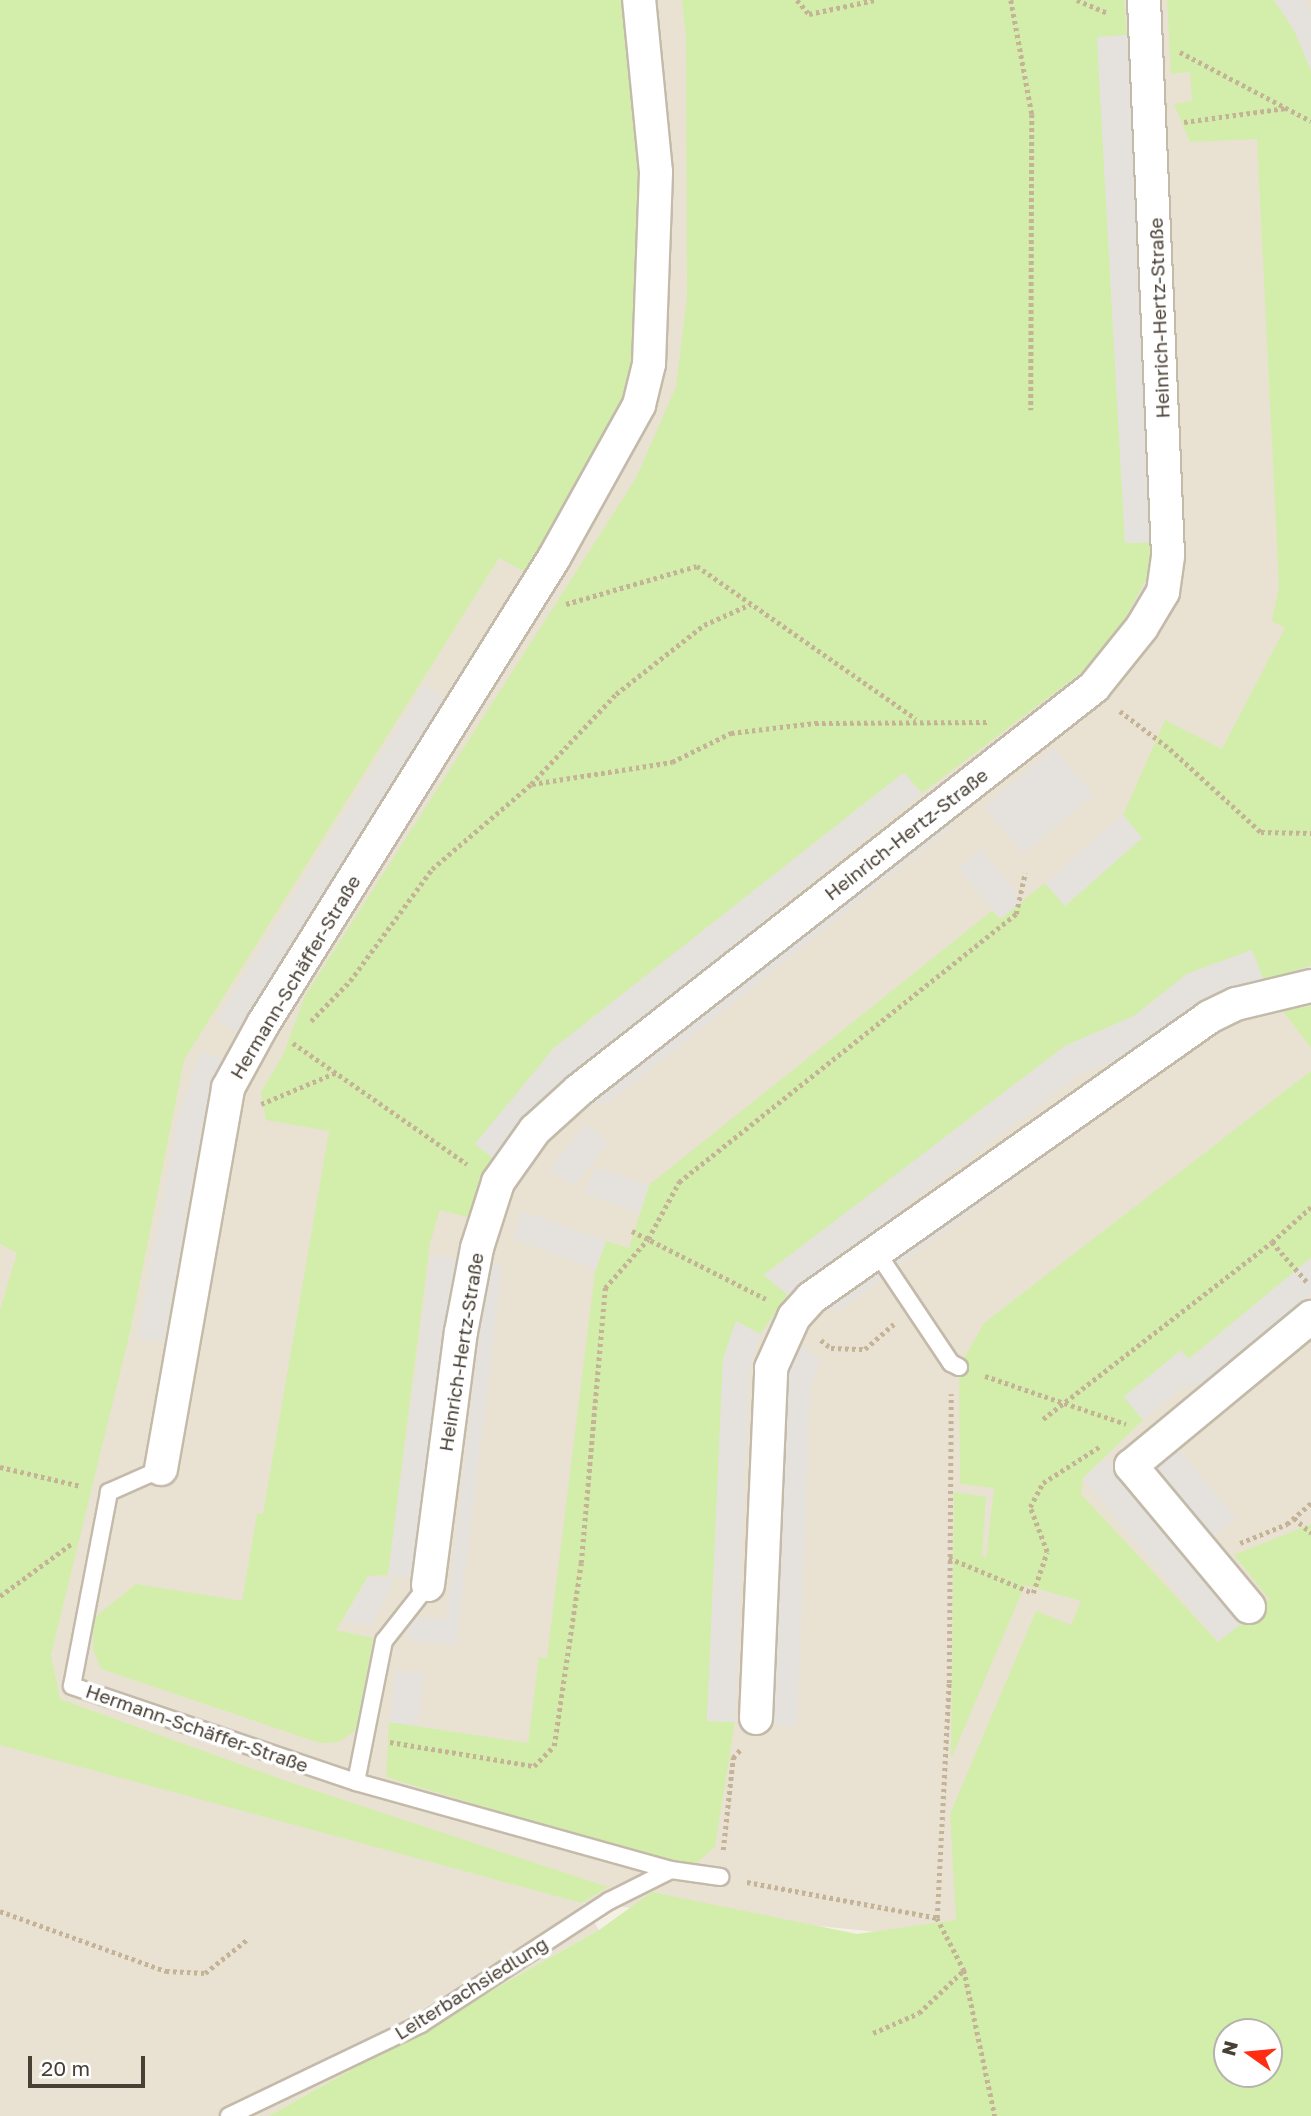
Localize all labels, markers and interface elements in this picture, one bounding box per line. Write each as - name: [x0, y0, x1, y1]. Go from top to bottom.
- street label: Heinrich-Hertz-Straße: [1144, 217, 1174, 419]
- street label: Heinrich-Hertz-Straße: [820, 763, 992, 905]
- street label: Hermann-Schäffer-Straße: [225, 871, 365, 1083]
- street label: Heinrich-Hertz-Straße: [434, 1251, 488, 1453]
- street label: Hermann-Schäffer-Straße: [83, 1679, 311, 1777]
- street label: Leiterbachsiedlung: [390, 1932, 552, 2044]
- north arrow: [1213, 2018, 1283, 2088]
- text: N: [1216, 2038, 1242, 2058]
- scale bar: [32, 2042, 149, 2086]
- text: 20 m: [41, 2055, 90, 2081]

